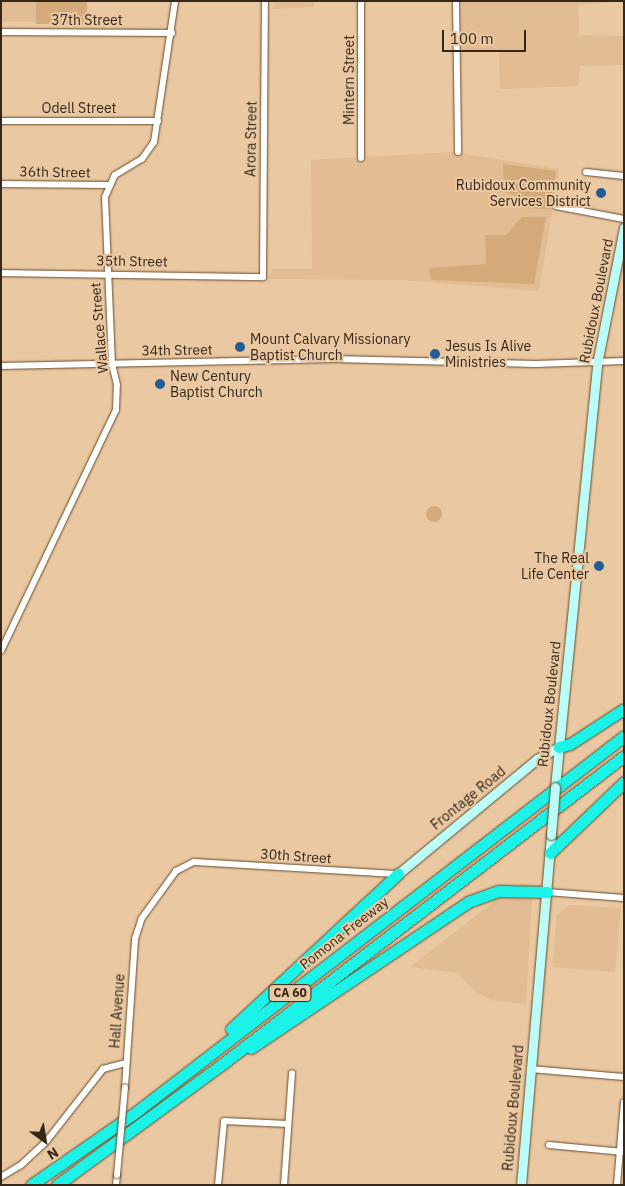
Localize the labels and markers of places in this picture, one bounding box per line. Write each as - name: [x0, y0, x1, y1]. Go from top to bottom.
- place label: Rubidoux Community Services District: [456, 177, 591, 210]
- marker: Rubidoux Community Services District: [595, 187, 607, 199]
- place label: Mount Calvary Missionary Baptist Church: [250, 331, 410, 364]
- place label: Jesus Is Alive Ministries: [445, 338, 531, 371]
- marker: Mount Calvary Missionary Baptist Church: [234, 341, 246, 353]
- marker: Jesus Is Alive Ministries: [429, 348, 441, 360]
- place label: New Century Baptist Church: [170, 368, 263, 401]
- marker: New Century Baptist Church: [154, 378, 166, 390]
- place label: The Real Life Center: [521, 550, 589, 582]
- marker: The Real Life Center: [593, 560, 605, 572]

